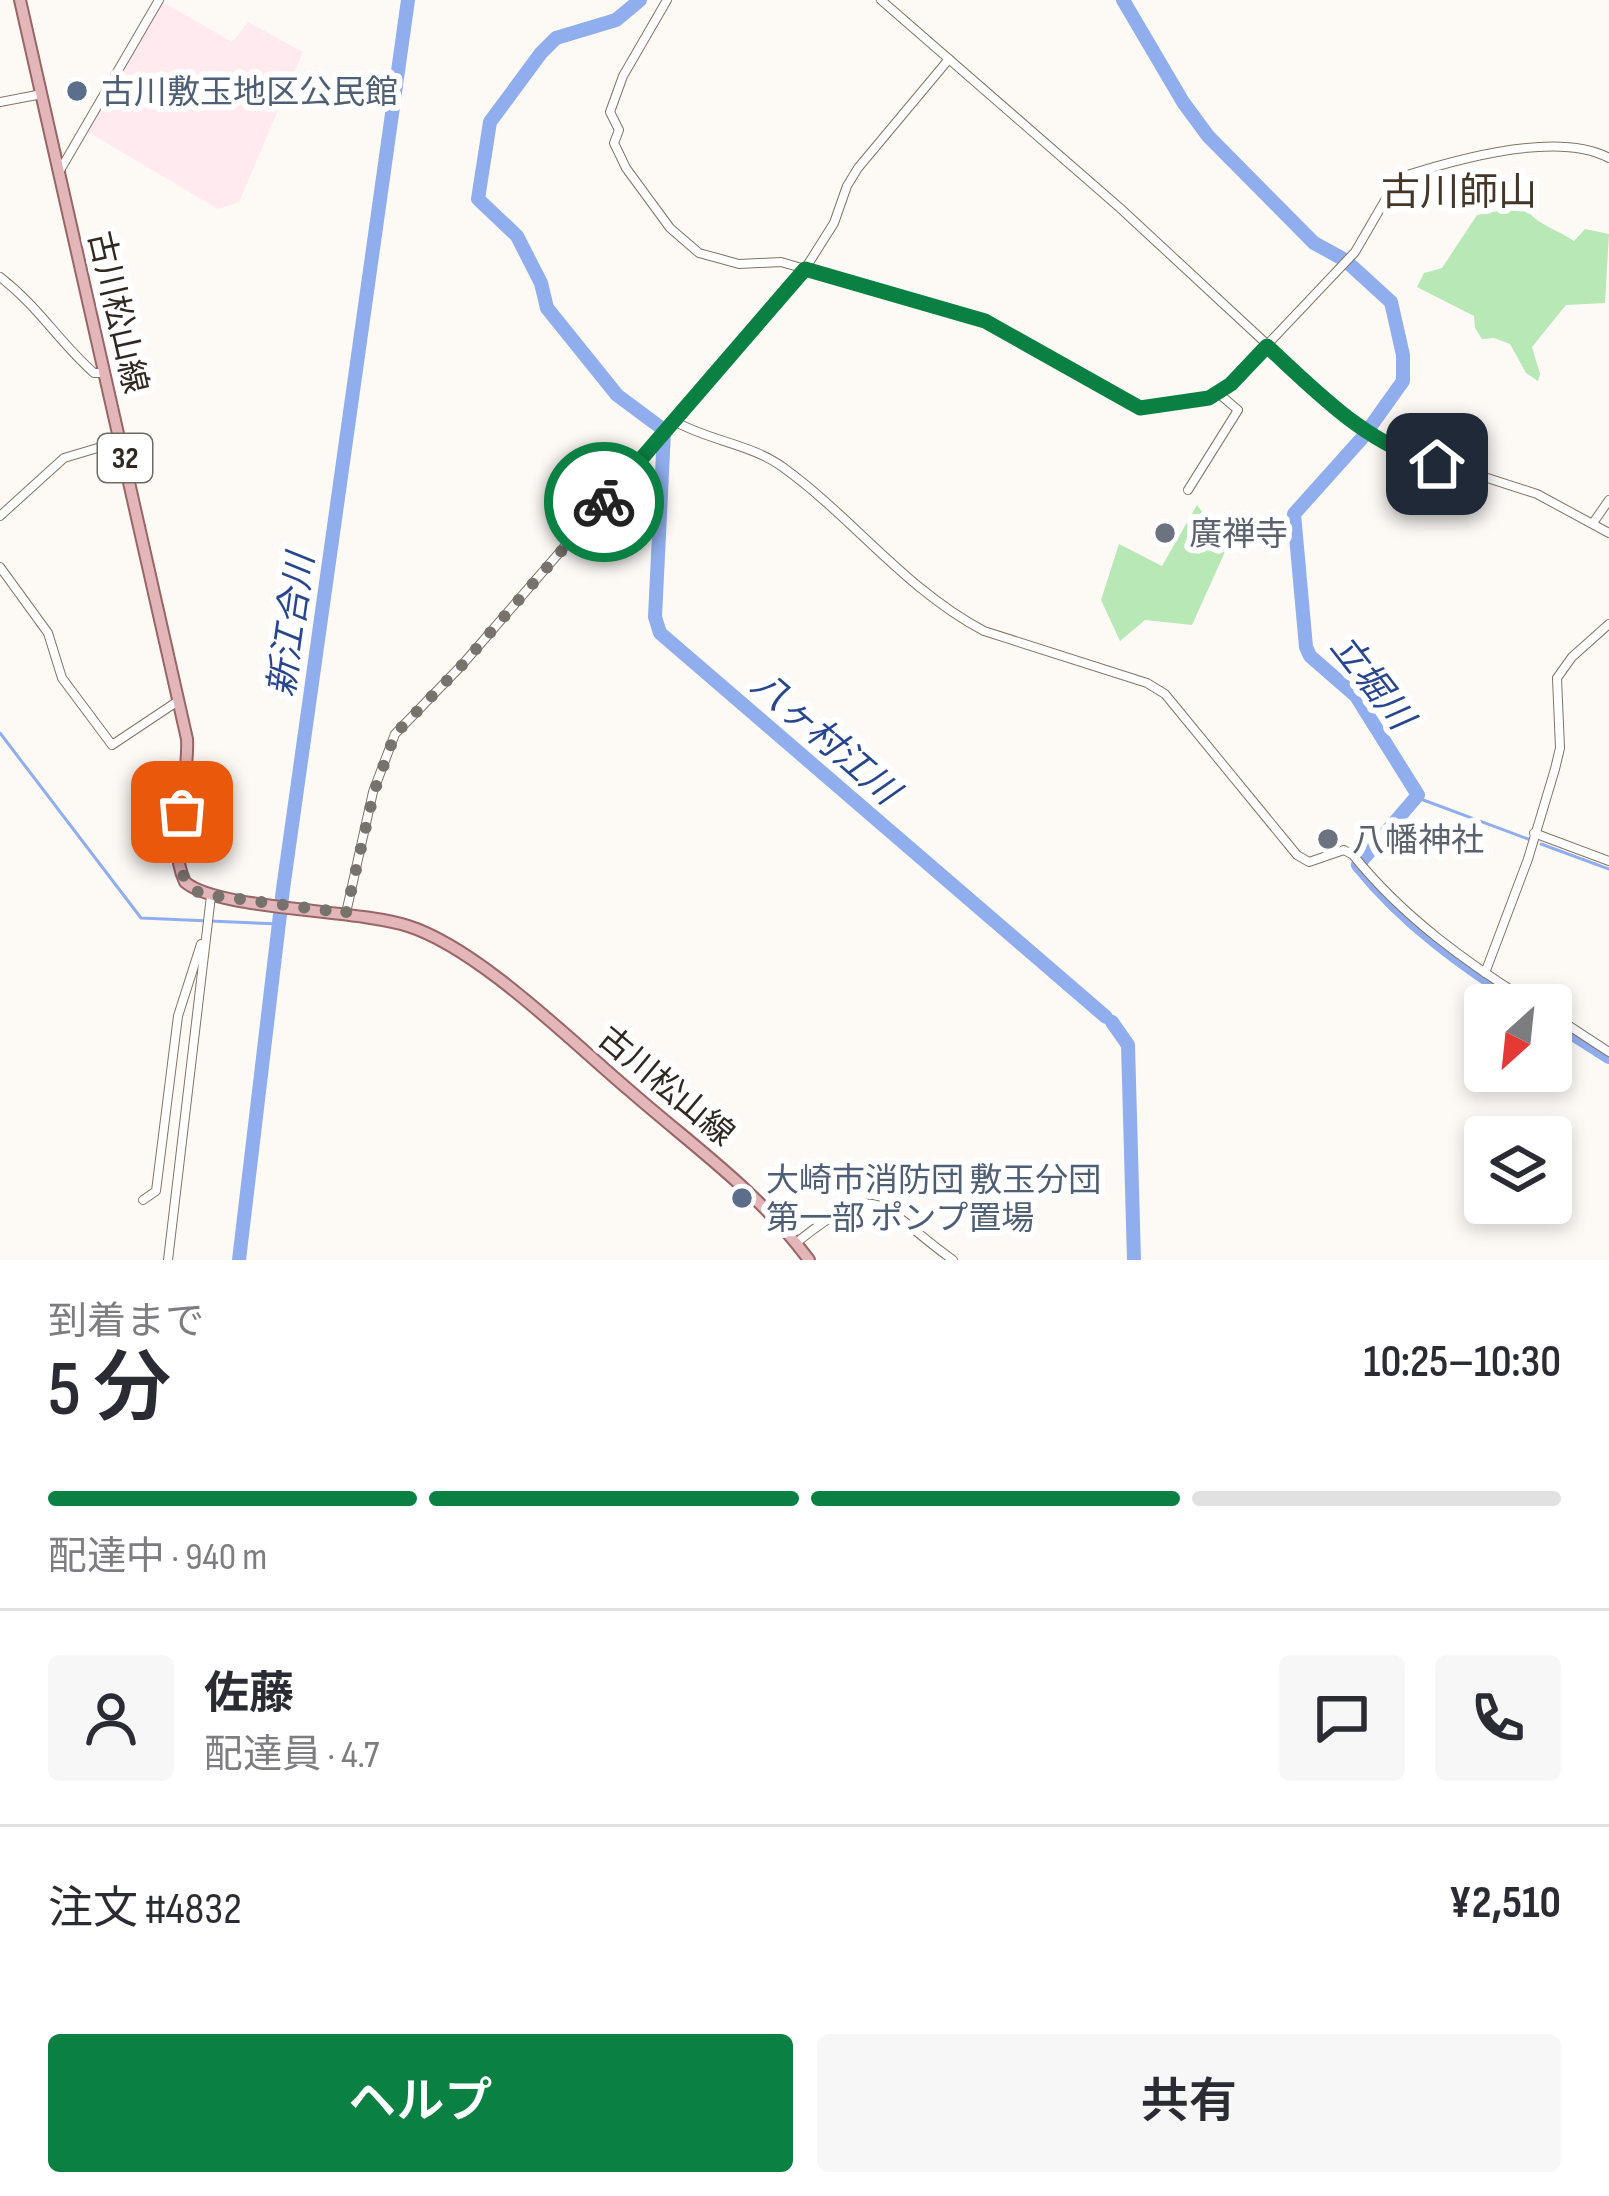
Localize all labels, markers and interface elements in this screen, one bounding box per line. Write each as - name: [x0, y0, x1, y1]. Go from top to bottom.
- place label: 古川敷玉地区公民館: [101, 73, 398, 113]
- marker: 古川敷玉地区公民館: [64, 78, 90, 104]
- district label: 古川師山: [1381, 170, 1537, 217]
- street label: 古川松山線: [79, 228, 155, 397]
- pin: [1386, 413, 1488, 515]
- icon: home: [1404, 431, 1470, 497]
- road number: 32: [98, 434, 152, 482]
- courier: [544, 442, 664, 562]
- icon: bike: [571, 469, 637, 535]
- place label: 廣禅寺: [1189, 515, 1288, 555]
- marker: 廣禅寺: [1152, 520, 1178, 546]
- water label: 新江合川: [261, 547, 324, 700]
- water label: 立堀川: [1321, 627, 1424, 741]
- water label: 八ヶ村江川: [742, 664, 909, 817]
- pin: [131, 761, 233, 863]
- icon: bag: [149, 779, 215, 845]
- place label: 八幡神社: [1352, 821, 1484, 861]
- marker: 八幡神社: [1315, 826, 1341, 852]
- north arrow: [1464, 984, 1572, 1092]
- map controls: [1464, 984, 1572, 1224]
- street label: 古川松山線: [590, 1018, 742, 1155]
- button: layers: [1464, 1116, 1572, 1224]
- place label: 大崎市消防団 敷玉分団 第一部 ポンプ置場: [766, 1161, 1101, 1239]
- marker: 大崎市消防団 敷玉分団 第一部 ポンプ置場: [729, 1185, 755, 1211]
- text: 到着まで: [48, 1299, 204, 1346]
- text: 10:25–10:30: [1364, 1335, 1561, 1390]
- text: 5 分: [48, 1344, 171, 1437]
- text: 配達中 · 940 m: [48, 1534, 267, 1581]
- button: person: [48, 1655, 174, 1781]
- button: chat: [1279, 1655, 1405, 1781]
- button: phone: [1435, 1655, 1561, 1781]
- text: 佐藤: [204, 1667, 294, 1722]
- text: 配達員 · 4.7: [204, 1732, 379, 1779]
- text: ¥2,510: [1449, 1876, 1561, 1931]
- text: 注文 #4832: [48, 1882, 242, 1937]
- button: ヘルプ: [48, 2034, 793, 2172]
- button: 共有: [817, 2034, 1561, 2172]

